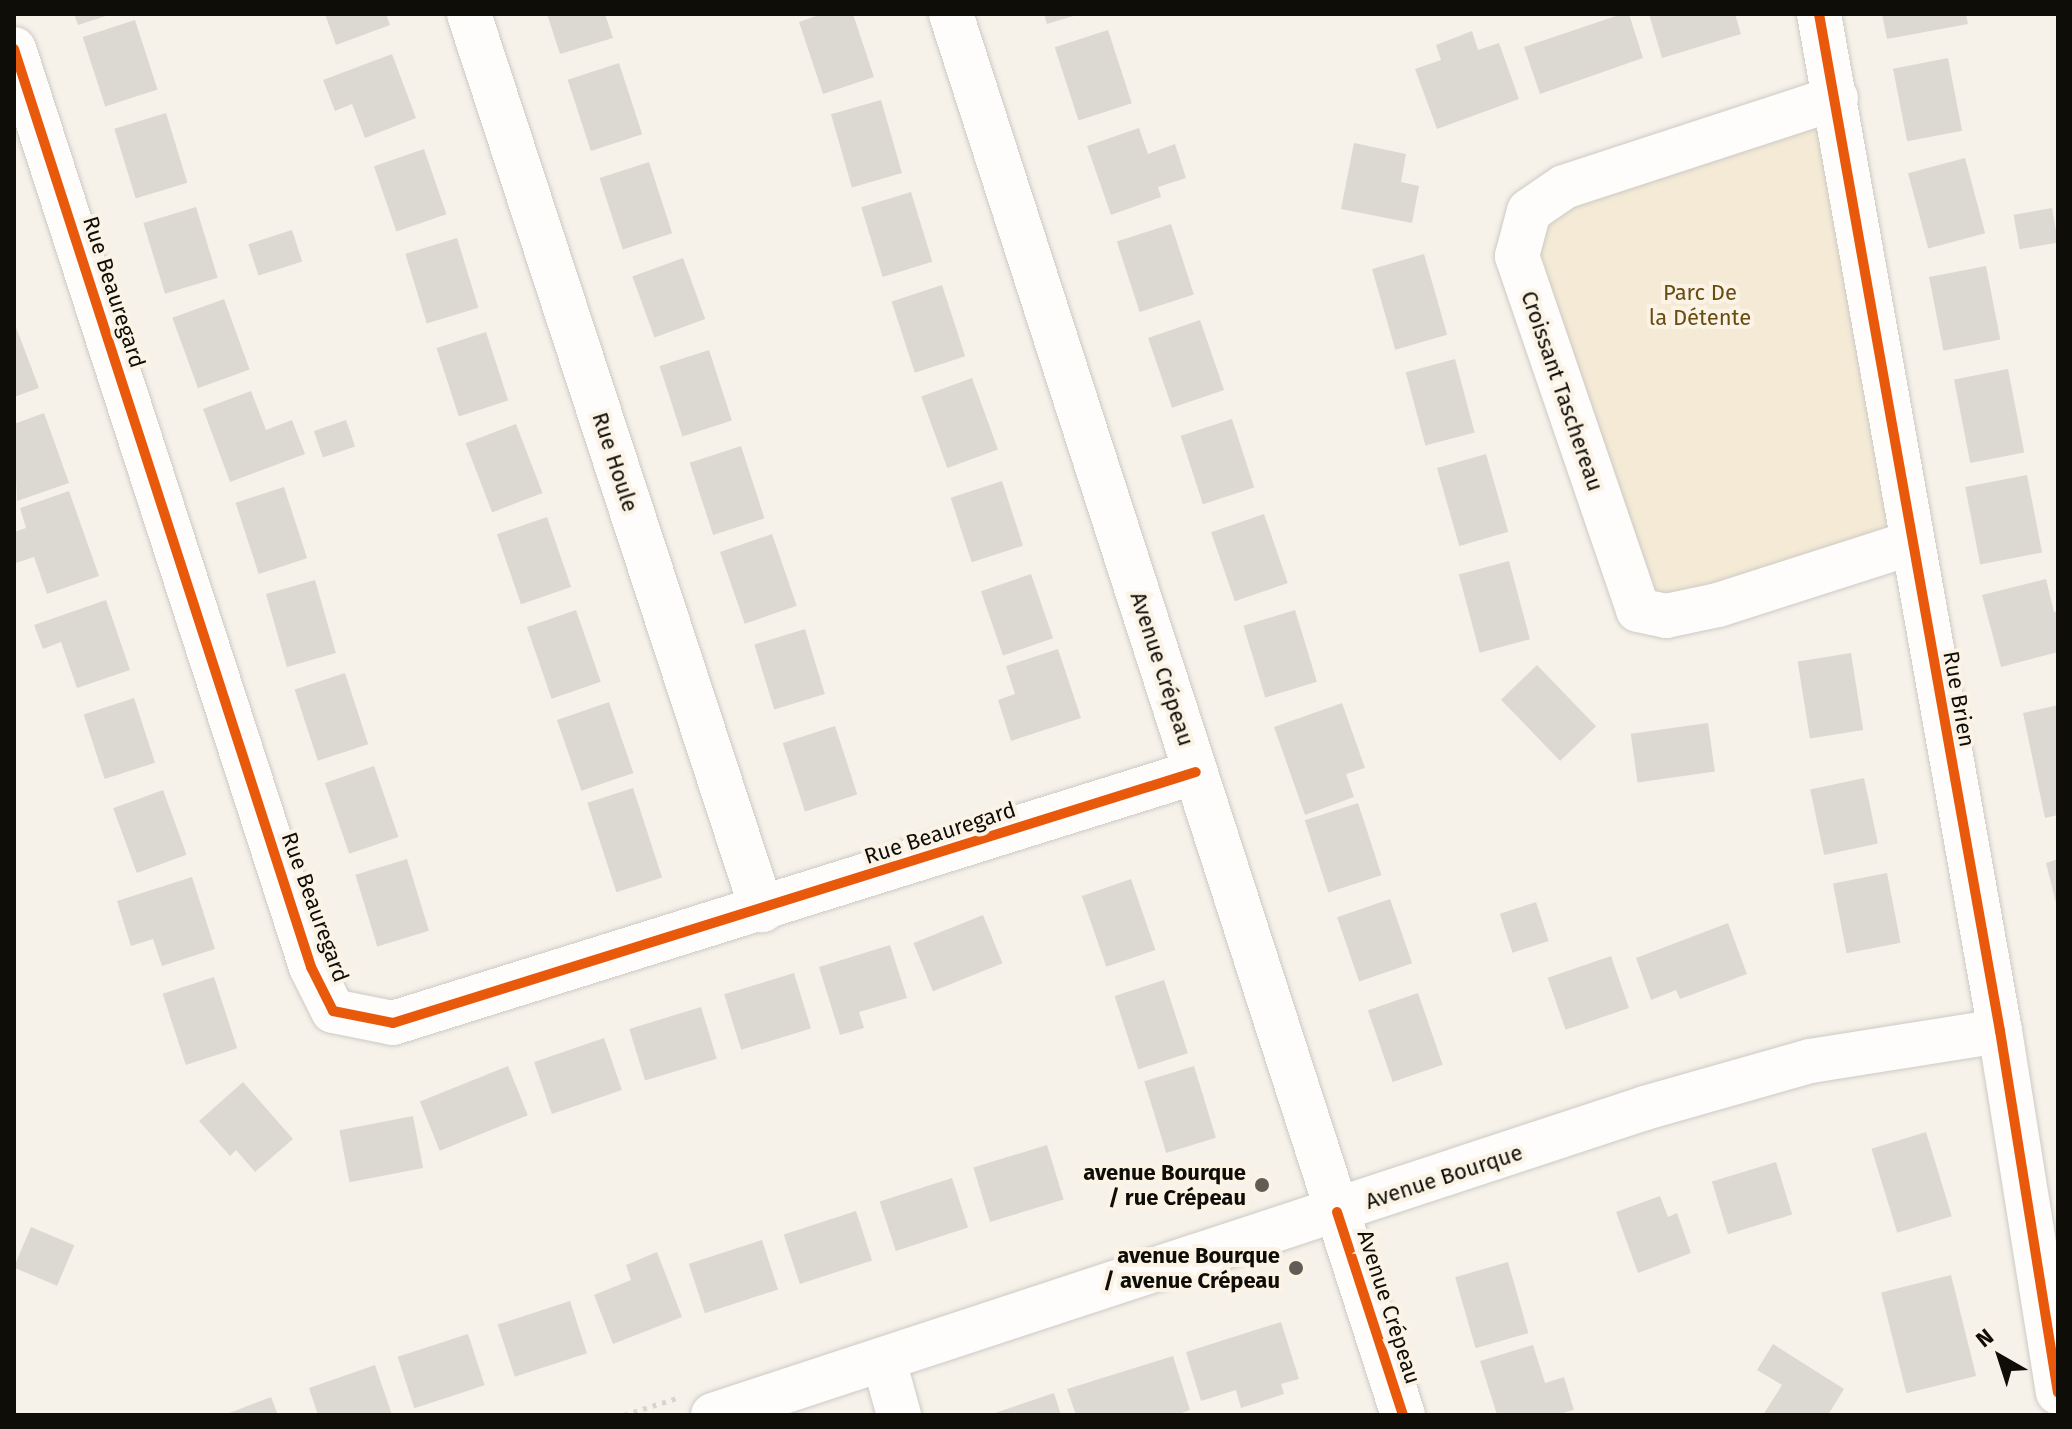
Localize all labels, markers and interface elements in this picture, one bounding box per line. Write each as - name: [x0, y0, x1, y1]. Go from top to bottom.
- street label: Rue Beauregard: [77, 213, 151, 371]
- park label: Parc De la Détente: [1649, 279, 1751, 330]
- street label: Croissant Taschereau: [1515, 288, 1609, 494]
- street label: Rue Houle: [587, 409, 643, 515]
- street label: Avenue Crépeau: [1125, 589, 1199, 749]
- street label: Rue Brien: [1938, 649, 1980, 749]
- street label: Rue Beauregard: [861, 796, 1019, 870]
- street label: Rue Beauregard: [276, 828, 354, 986]
- street label: Avenue Bourque: [1362, 1139, 1526, 1215]
- place label: avenue Bourque / rue Crépeau: [1083, 1159, 1246, 1210]
- marker: avenue Bourque / rue Crépeau: [1253, 1176, 1271, 1194]
- street label: Avenue Crépeau: [1352, 1227, 1426, 1387]
- place label: avenue Bourque / avenue Crépeau: [1103, 1242, 1280, 1294]
- marker: avenue Bourque / avenue Crépeau: [1287, 1259, 1305, 1277]
- north arrow: [1960, 1317, 2040, 1397]
- text: N: [1970, 1323, 1999, 1353]

